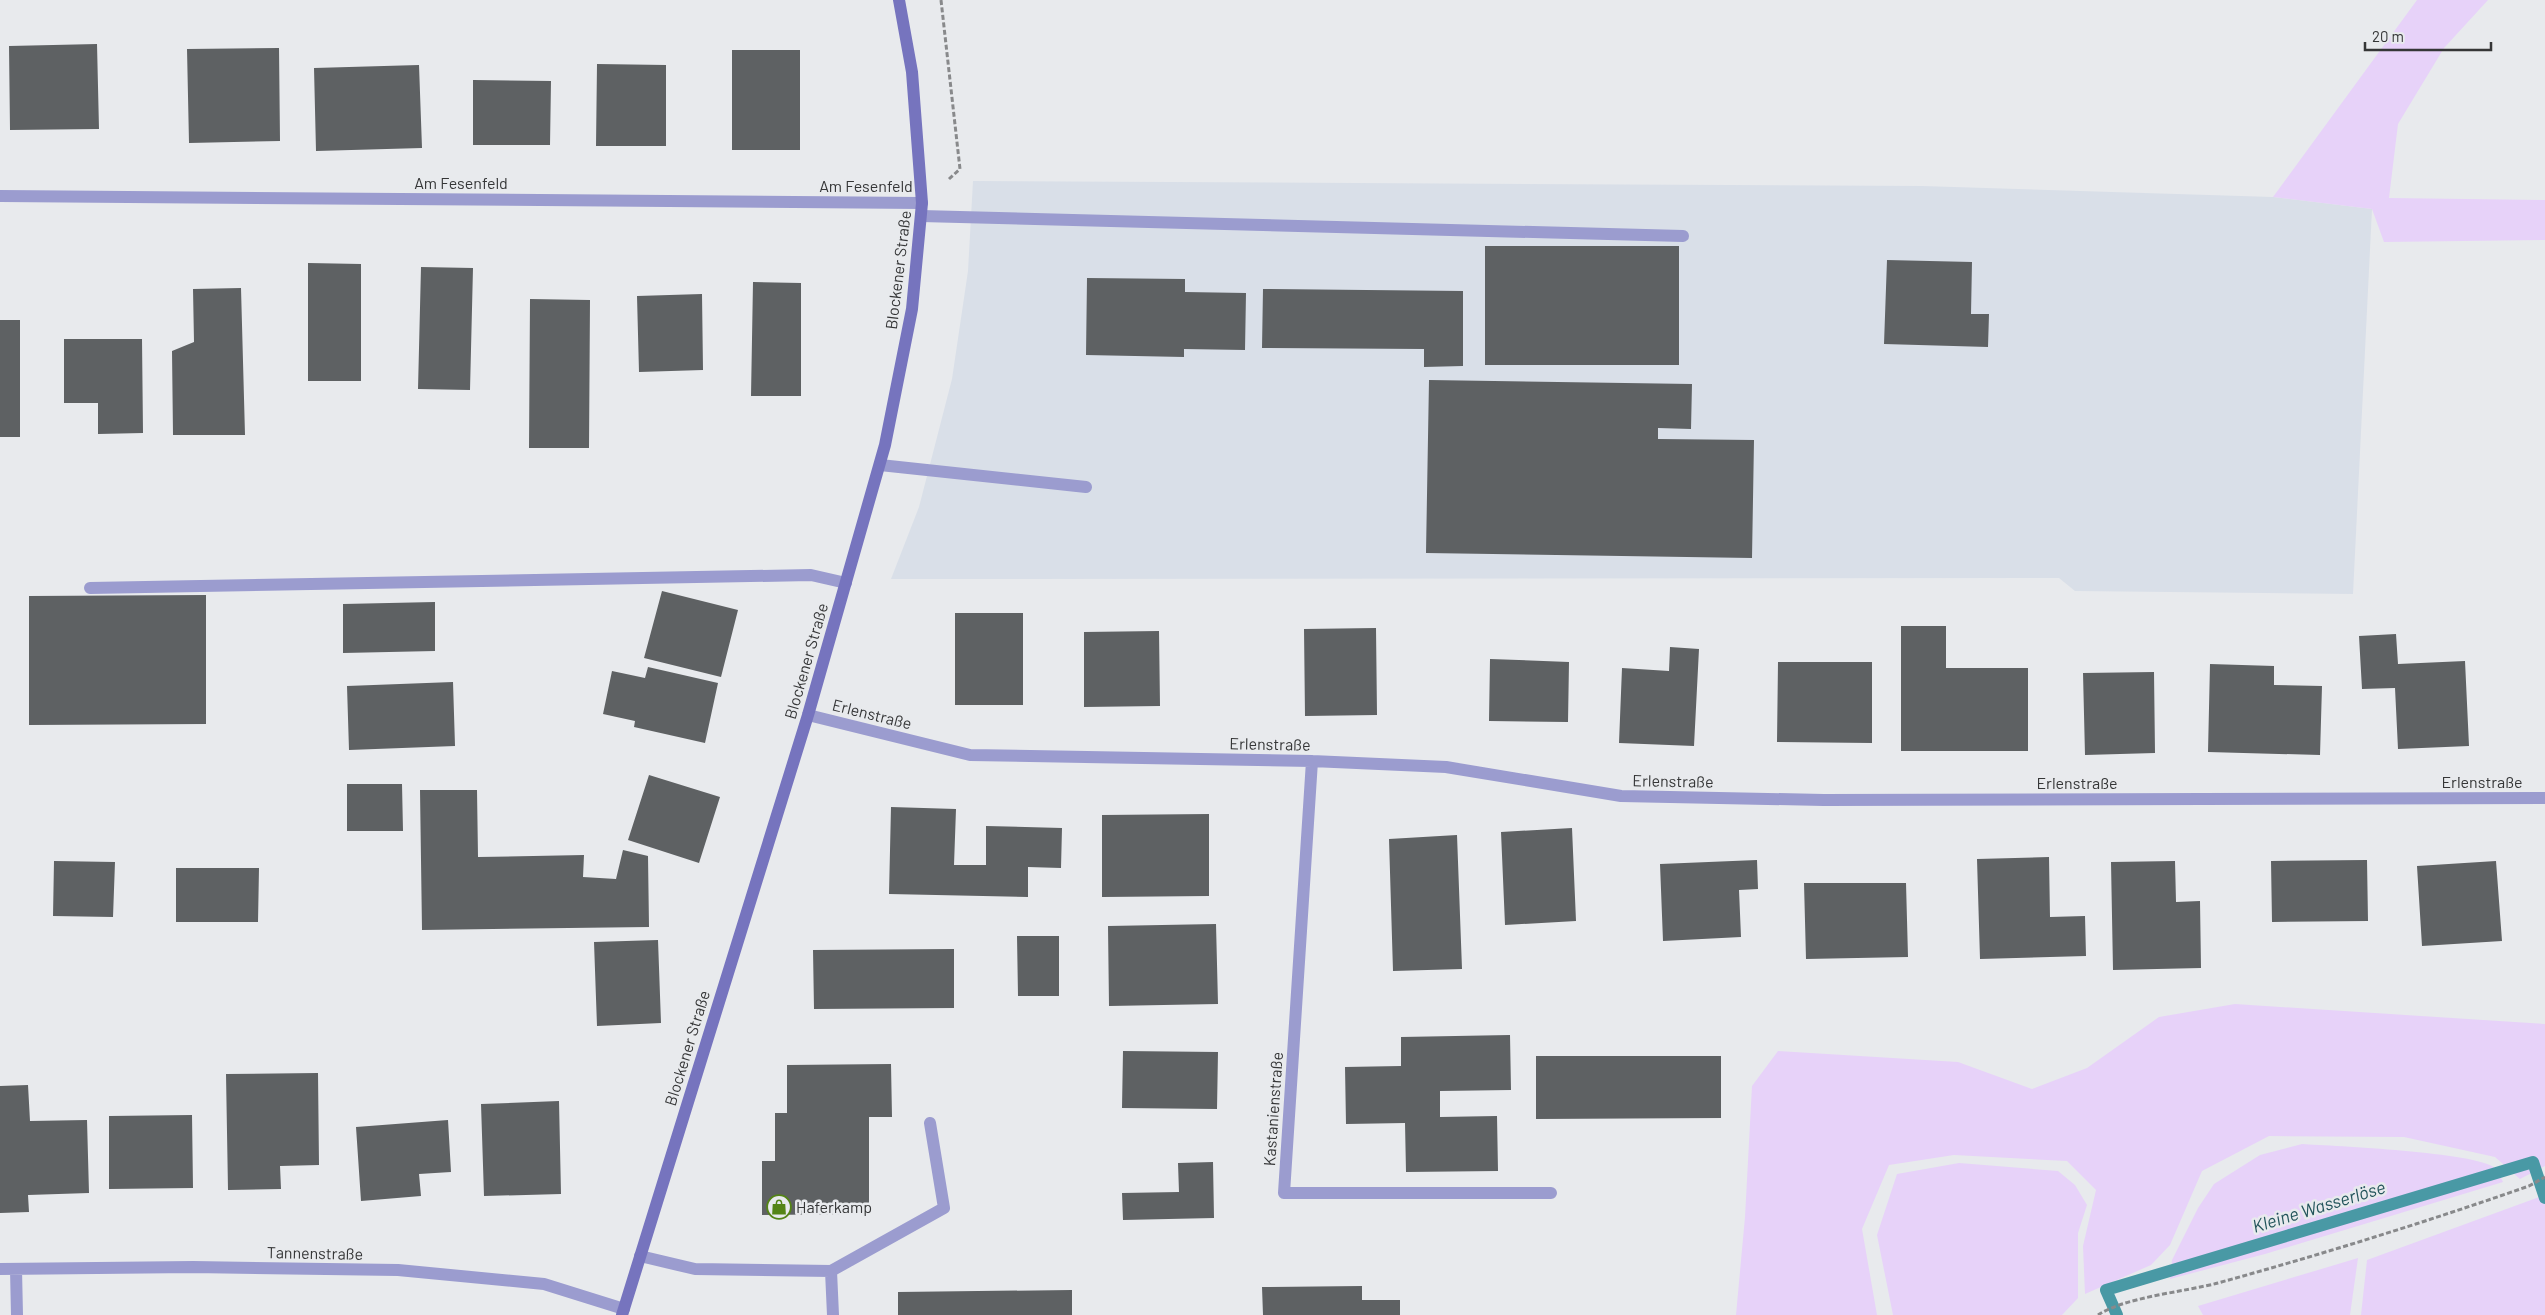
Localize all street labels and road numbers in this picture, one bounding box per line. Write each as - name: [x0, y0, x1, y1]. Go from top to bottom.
- street label: Am Fesenfeld: [414, 173, 508, 192]
- street label: Am Fesenfeld: [819, 176, 913, 195]
- street label: Blockener Straße: [881, 209, 914, 330]
- street label: Blockener Straße: [780, 601, 831, 721]
- street label: Erlenstraße: [830, 694, 914, 733]
- street label: Erlenstraße: [1229, 733, 1311, 754]
- street label: Erlenstraße: [1632, 770, 1714, 791]
- street label: Erlenstraße: [2441, 772, 2523, 791]
- street label: Erlenstraße: [2036, 773, 2118, 792]
- street label: Blockener Straße: [660, 988, 713, 1108]
- street label: Kastanienstraße: [1259, 1051, 1286, 1167]
- street label: Tannenstraße: [267, 1242, 363, 1263]

